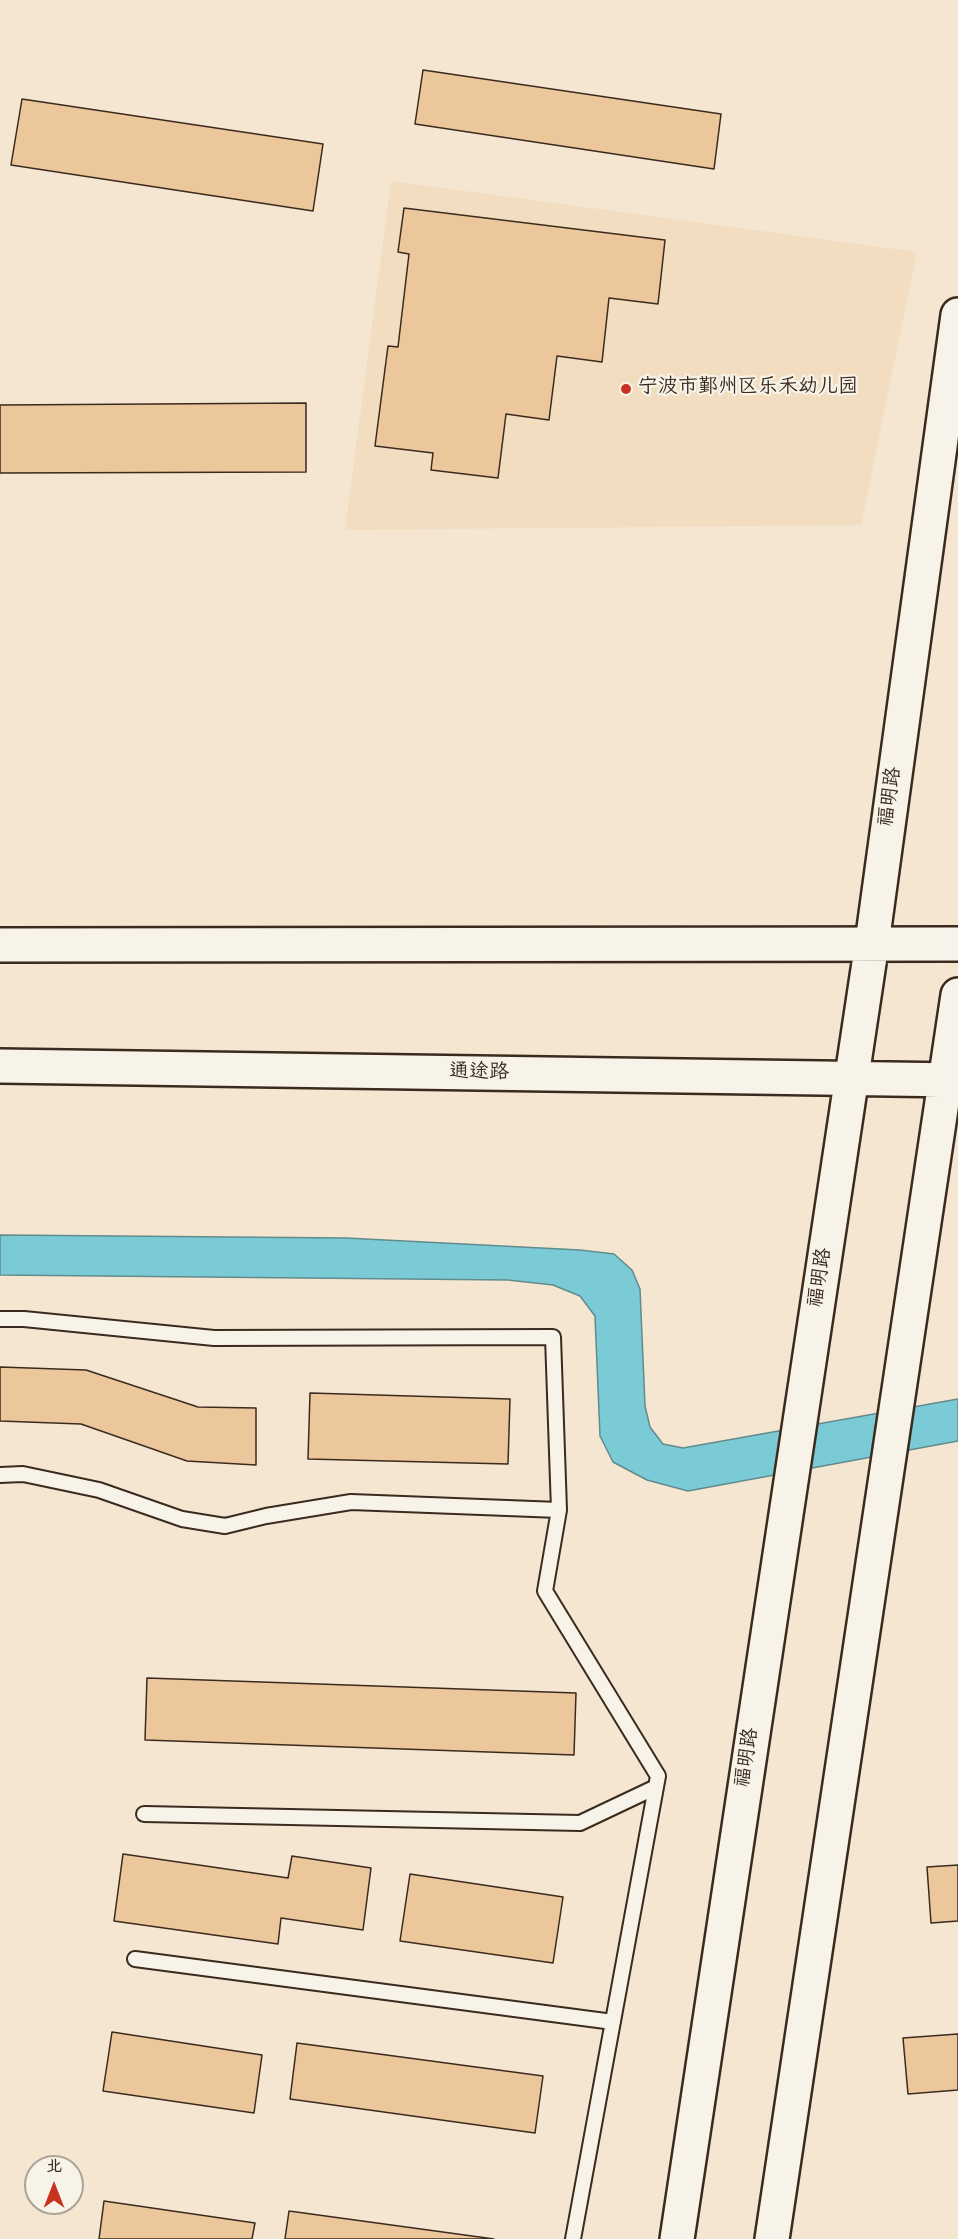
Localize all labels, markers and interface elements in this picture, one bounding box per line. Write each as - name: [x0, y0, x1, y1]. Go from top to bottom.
- place label: 宁波市鄞州区乐禾幼儿园: [638, 377, 858, 401]
- marker: 宁波市鄞州区乐禾幼儿园: [619, 382, 633, 396]
- street label: 福明路: [876, 766, 908, 828]
- street label: 通途路: [449, 1061, 509, 1087]
- street label: 福明路: [805, 1246, 839, 1310]
- street label: 福明路: [732, 1726, 766, 1790]
- north arrow: [24, 2155, 84, 2215]
- text: 北: [46, 2159, 62, 2178]

